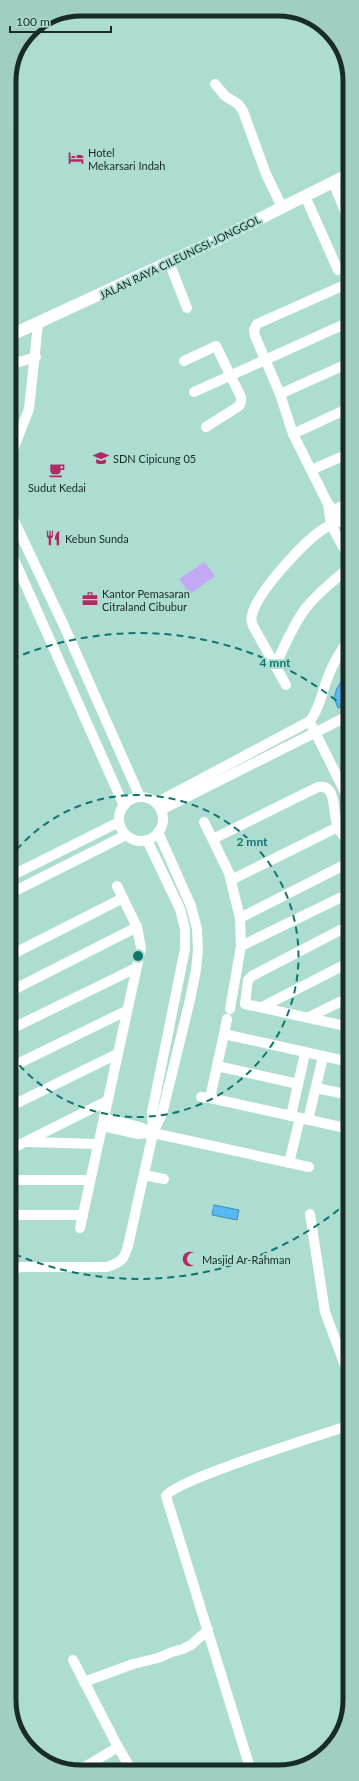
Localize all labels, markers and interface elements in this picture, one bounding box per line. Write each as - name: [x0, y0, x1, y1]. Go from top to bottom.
- scale bar: [10, 8, 111, 34]
- text: 100 m: [16, 14, 50, 29]
- place label: Hotel Mekarsari Indah: [88, 146, 165, 172]
- hotel icon: Hotel Mekarsari Indah: [67, 149, 85, 167]
- street label: JALAN RAYA CILEUNGSI-JONGGOL: [97, 212, 263, 302]
- school or university icon: SDN Cipicung 05: [92, 449, 110, 467]
- place label: SDN Cipicung 05: [113, 452, 196, 465]
- cafe icon: Sudut Kedai: [48, 461, 66, 479]
- place label: Sudut Kedai: [28, 481, 86, 494]
- restaurant icon: Kebun Sunda: [44, 529, 62, 547]
- place label: Kebun Sunda: [65, 532, 129, 545]
- place label: Kantor Pemasaran Citraland Cibubur: [102, 587, 190, 613]
- office icon: Kantor Pemasaran Citraland Cibubur: [81, 590, 99, 608]
- text: 4 mnt: [259, 655, 291, 670]
- text: 2 mnt: [236, 834, 268, 849]
- centre of rings: [131, 949, 145, 963]
- mosque icon: Masjid Ar-Rahman: [181, 1250, 199, 1268]
- place label: Masjid Ar-Rahman: [202, 1253, 291, 1266]

